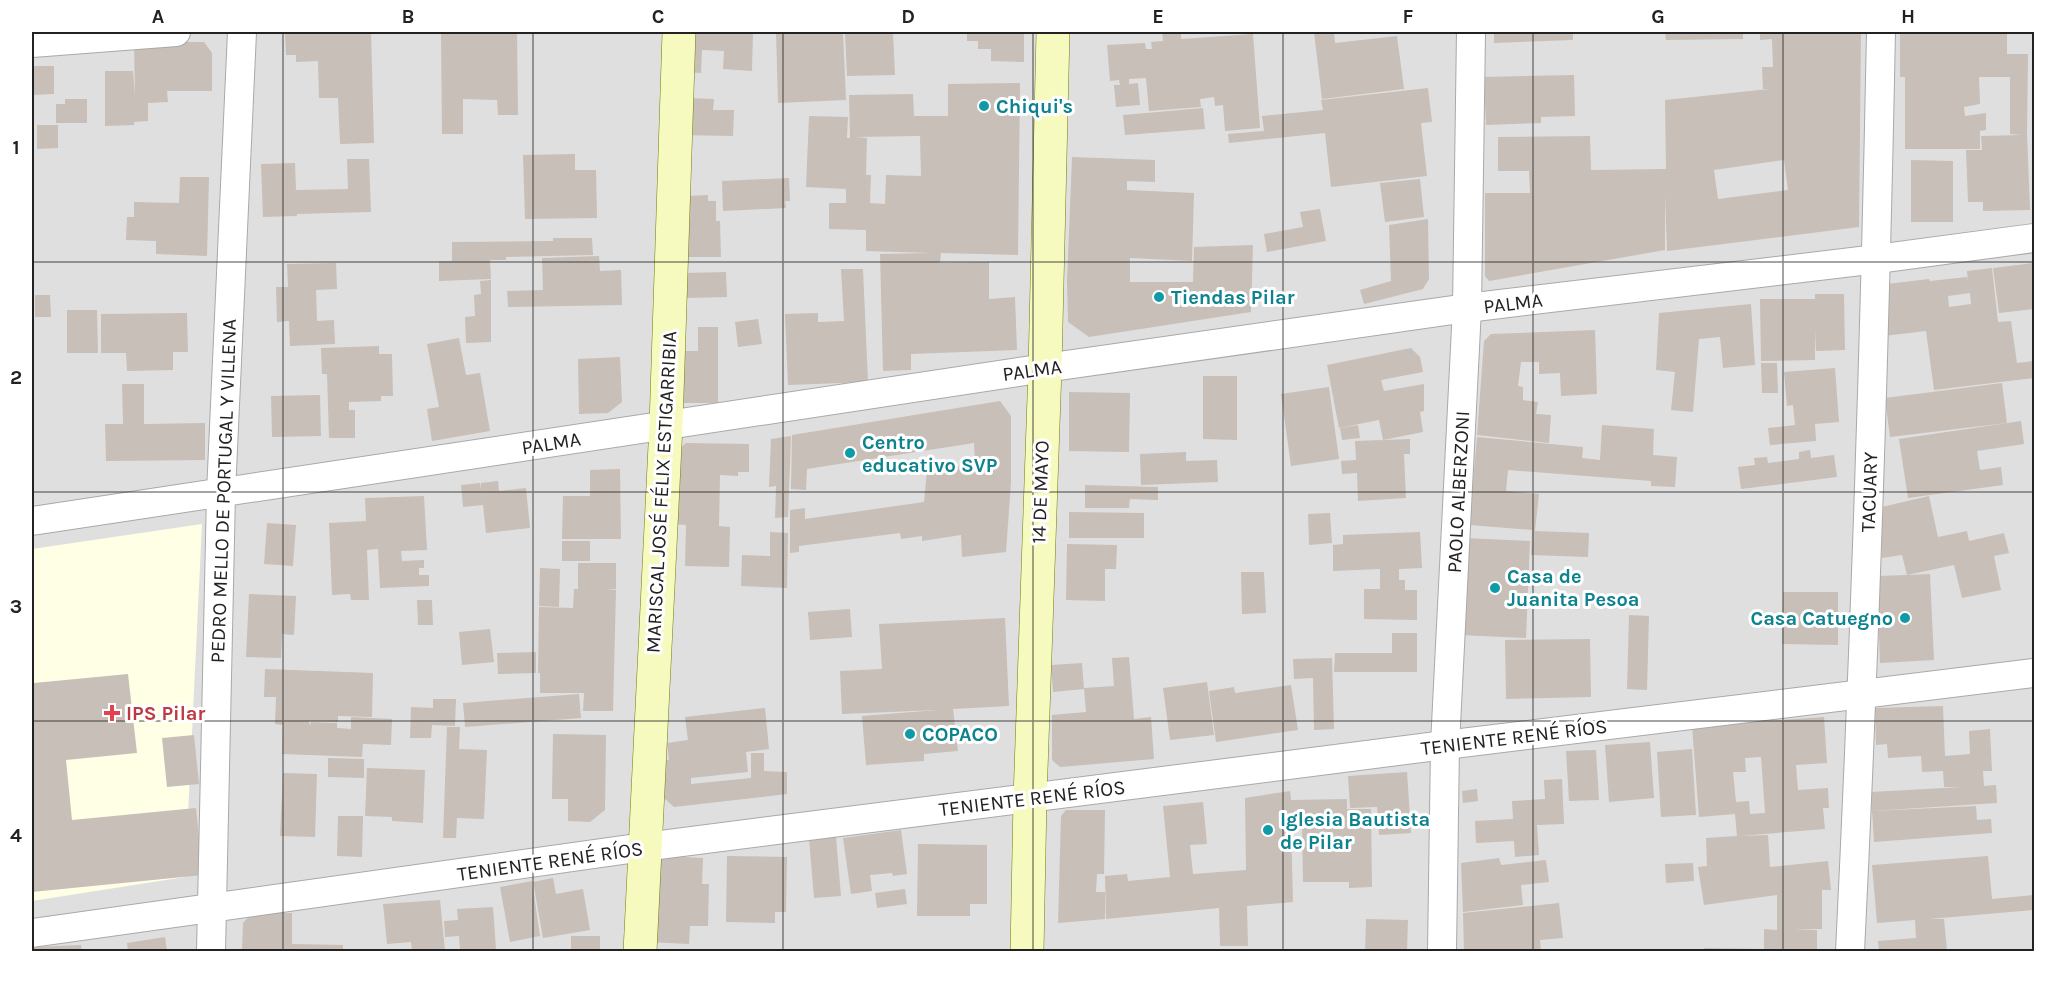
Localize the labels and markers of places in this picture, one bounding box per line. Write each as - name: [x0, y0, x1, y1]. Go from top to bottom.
- place label: Chiqui's: [996, 95, 1073, 118]
- marker: Chiqui's: [977, 99, 991, 113]
- place label: Tiendas Pilar: [1171, 286, 1295, 309]
- marker: Tiendas Pilar: [1152, 290, 1166, 304]
- place label: Centro educativo SVP: [862, 431, 998, 477]
- marker: Centro educativo SVP: [843, 446, 857, 460]
- place label: Casa de Juanita Pesoa: [1507, 565, 1640, 611]
- marker: Casa de Juanita Pesoa: [1488, 581, 1502, 595]
- place label: Casa Catuegno: [1751, 607, 1893, 630]
- marker: Casa Catuegno: [1898, 611, 1912, 625]
- place label: IPS Pilar: [126, 702, 205, 725]
- marker: IPS Pilar: [103, 704, 121, 722]
- place label: COPACO: [922, 723, 998, 746]
- marker: COPACO: [903, 727, 917, 741]
- place label: Iglesia Bautista de Pilar: [1280, 808, 1430, 854]
- marker: Iglesia Bautista de Pilar: [1261, 823, 1275, 837]

